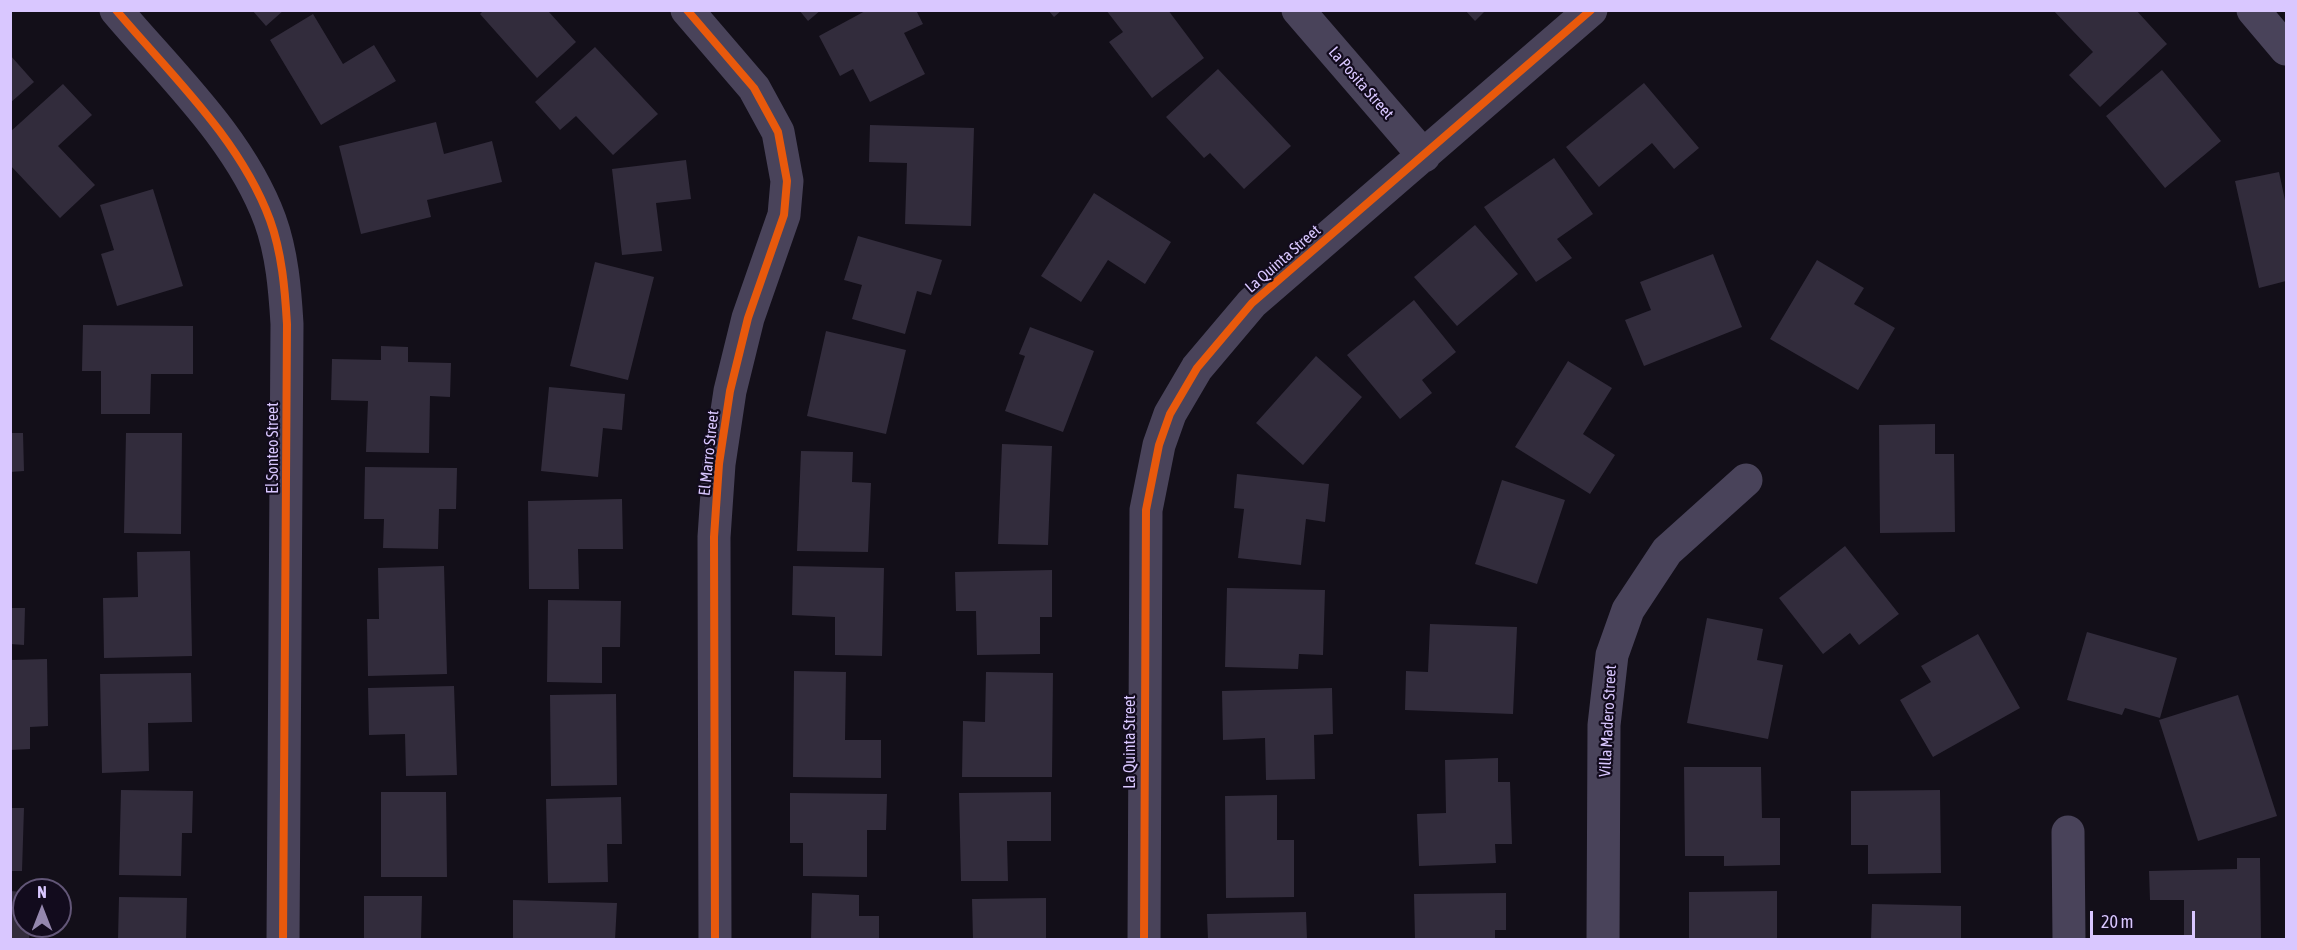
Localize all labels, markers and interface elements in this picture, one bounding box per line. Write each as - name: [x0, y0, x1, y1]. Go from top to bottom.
- street label: La Posita Street: [1324, 43, 1398, 123]
- street label: La Quinta Street: [1241, 221, 1325, 297]
- street label: El Sonteo Street: [263, 402, 283, 494]
- street label: El Marro Street: [695, 409, 723, 497]
- street label: Villa Madero Street: [1595, 664, 1621, 778]
- street label: La Quinta Street: [1120, 695, 1140, 789]
- north arrow: [12, 878, 72, 938]
- text: N: [37, 883, 47, 901]
- scale bar: [2093, 899, 2198, 937]
- text: 20 m: [2101, 911, 2133, 932]

